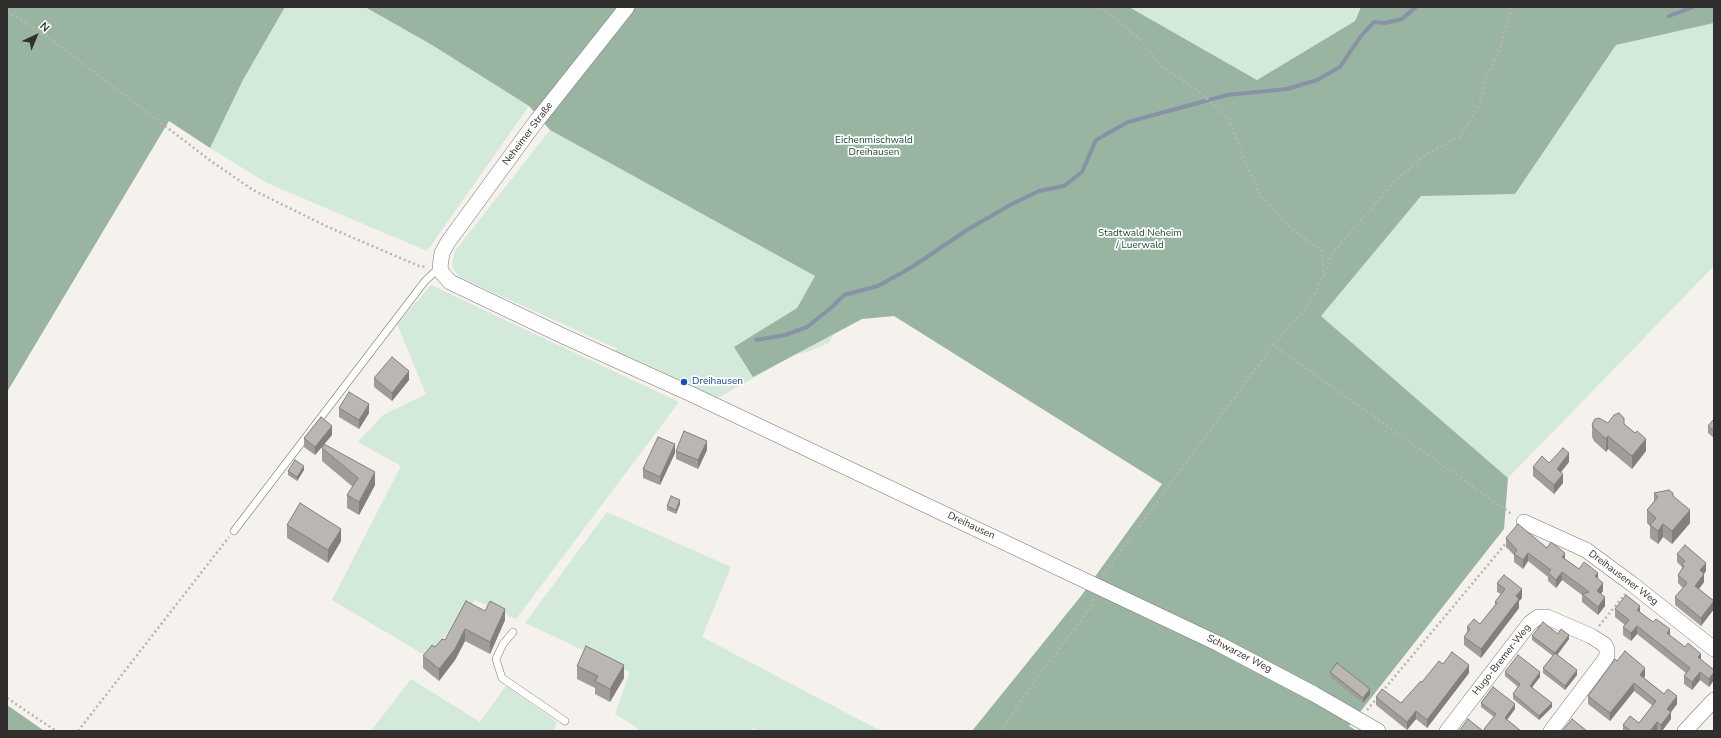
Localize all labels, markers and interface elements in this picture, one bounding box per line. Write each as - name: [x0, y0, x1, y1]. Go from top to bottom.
- north arrow: [16, 16, 56, 56]
- text: N: [37, 19, 53, 35]
- street label: Neheimer Straße: [500, 100, 556, 168]
- park label: Eichenmischwald Dreihausen: [835, 135, 913, 158]
- park label: Stadtwald Neheim / Luerwald: [1098, 228, 1182, 252]
- place label: Dreihausen: [692, 376, 743, 388]
- marker: Dreihausen: [679, 377, 689, 387]
- street label: Dreihausen: [945, 510, 997, 542]
- street label: Dreihausener Weg: [1586, 548, 1660, 608]
- street label: Hugo-Bremer-Weg: [1470, 622, 1534, 698]
- street label: Schwarzer Weg: [1205, 632, 1273, 676]

